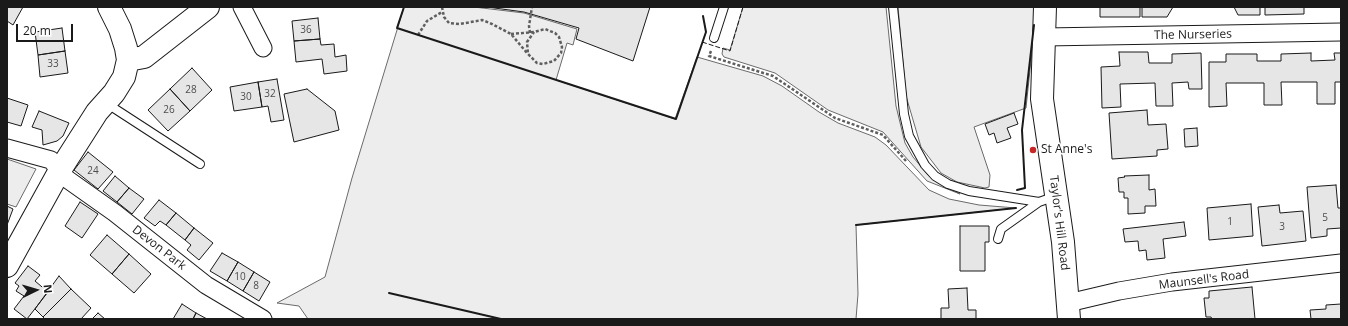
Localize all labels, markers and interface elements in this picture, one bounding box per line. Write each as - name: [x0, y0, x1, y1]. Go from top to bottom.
- scale bar: [18, 16, 75, 42]
- text: 20 m: [23, 22, 51, 39]
- house number: 36: [300, 24, 312, 36]
- street label: The Nurseries: [1154, 27, 1232, 43]
- house number: 33: [47, 58, 59, 70]
- house number: 28: [185, 84, 197, 96]
- house number: 32: [264, 88, 276, 100]
- house number: 30: [240, 91, 252, 103]
- house number: 26: [163, 104, 175, 116]
- place label: St Anne's: [1041, 143, 1092, 157]
- marker: St Anne's: [1028, 145, 1038, 155]
- house number: 24: [87, 165, 99, 177]
- street label: Taylor's Hill Road: [1046, 175, 1072, 271]
- house number: 5: [1322, 212, 1328, 224]
- house number: 1: [1227, 216, 1233, 228]
- house number: 3: [1279, 221, 1285, 233]
- street label: Devon Park: [129, 223, 189, 273]
- street label: Maunsell's Road: [1158, 267, 1250, 293]
- north arrow: [16, 270, 56, 310]
- house number: 10: [234, 271, 246, 283]
- house number: 8: [253, 280, 259, 292]
- text: N: [41, 284, 56, 294]

